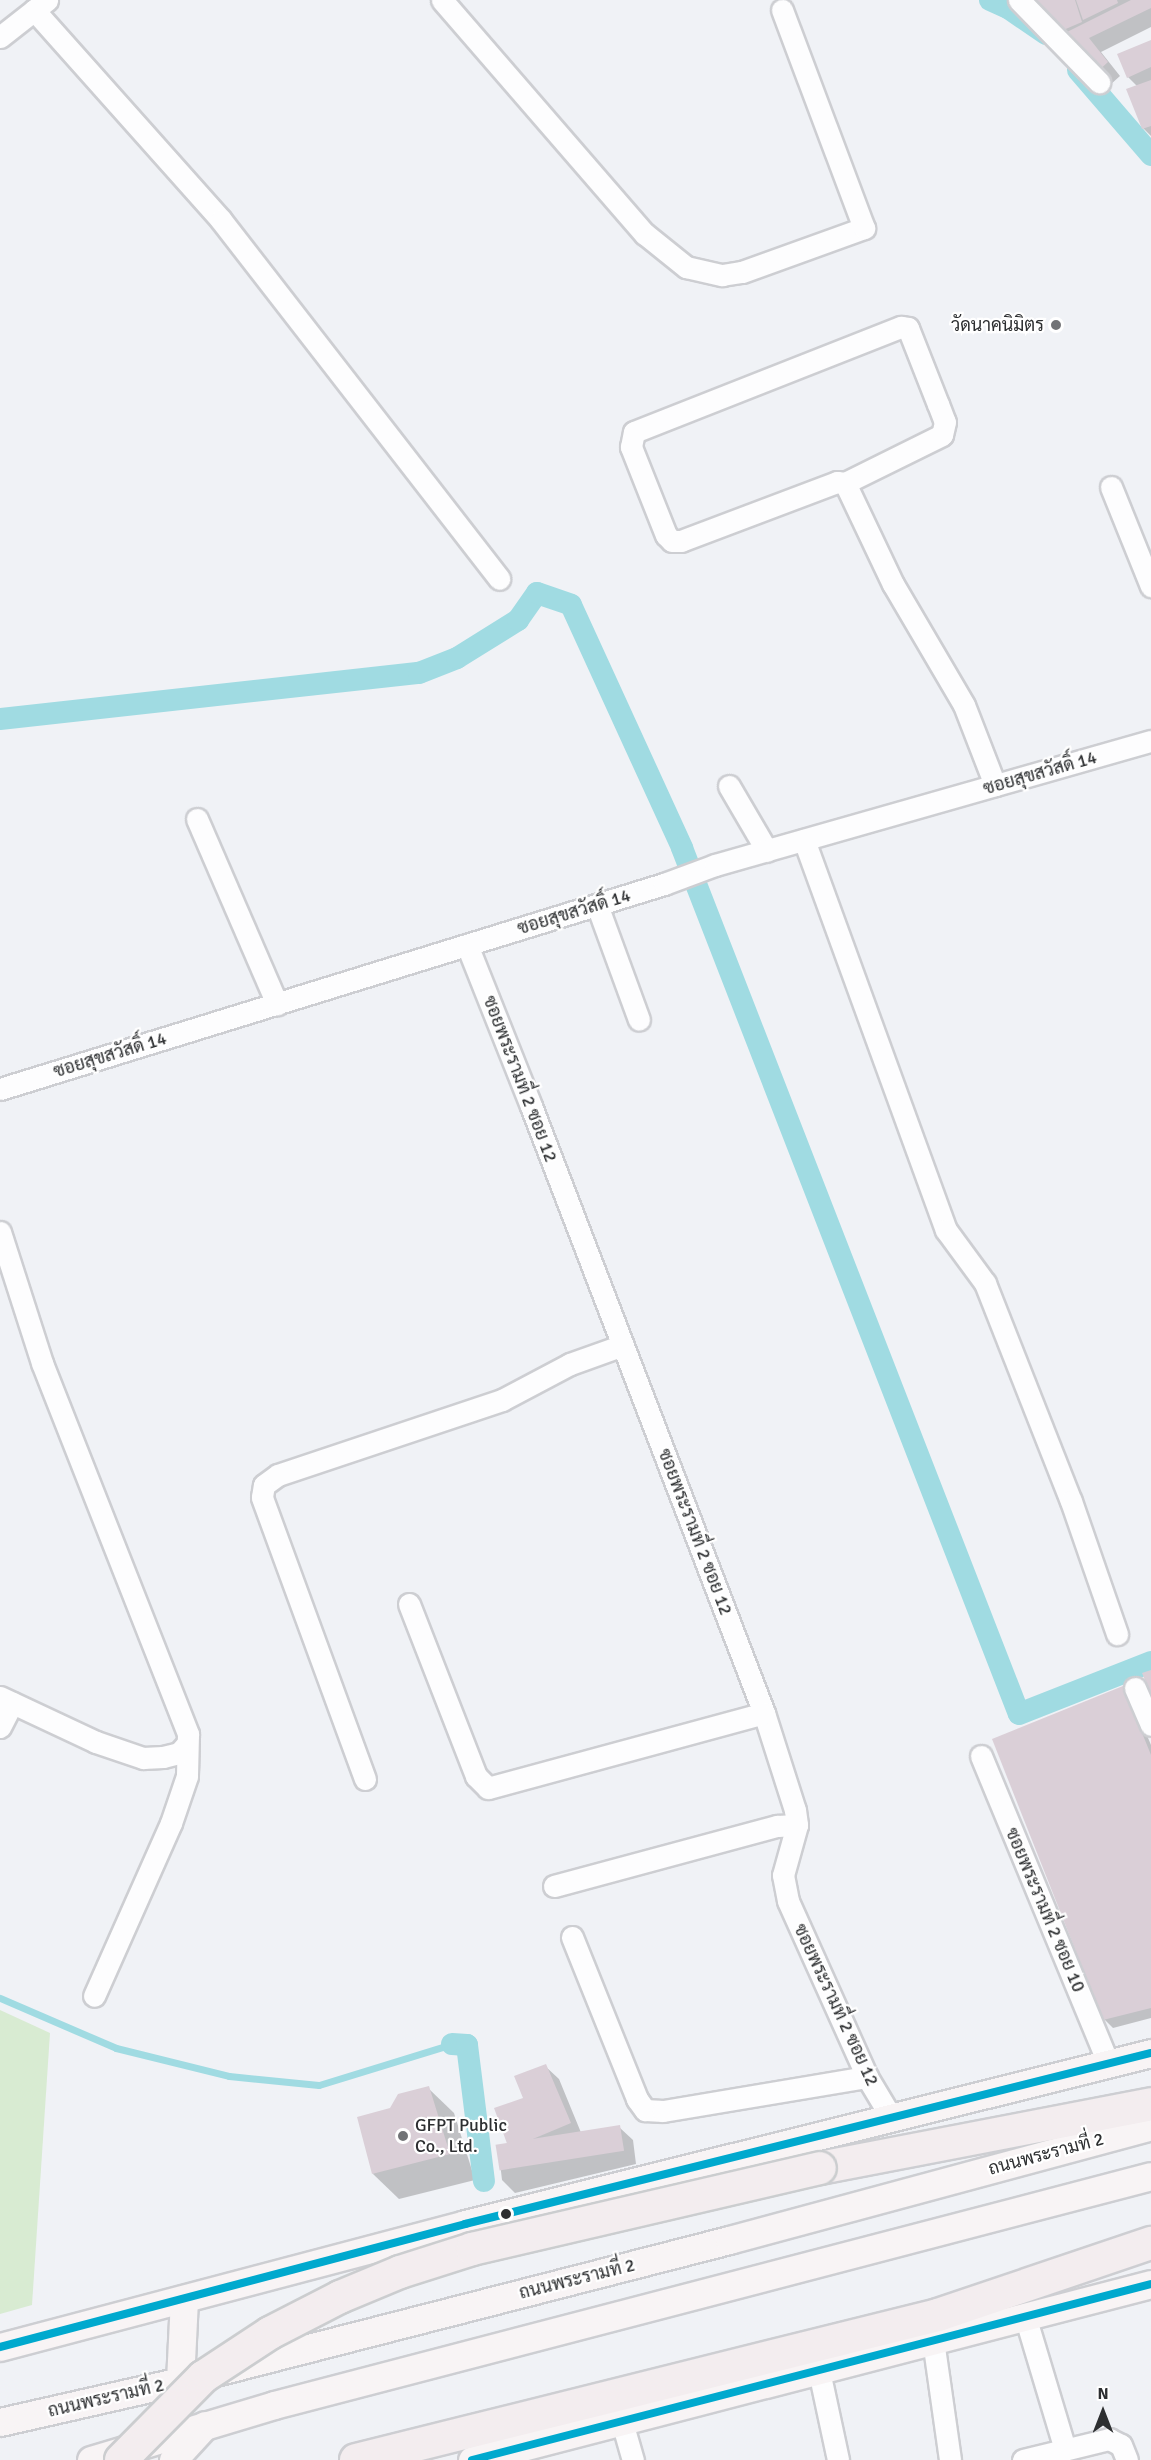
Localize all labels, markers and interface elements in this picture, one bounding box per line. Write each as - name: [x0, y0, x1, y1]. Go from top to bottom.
- place label: วัดนาคนิมิตร: [951, 314, 1044, 336]
- marker: วัดนาคนิมิตร: [1049, 318, 1063, 332]
- street label: ซอยสุขสวัสดิ์ 14: [981, 746, 1099, 800]
- street label: ซอยสุขสวัสดิ์ 14: [515, 885, 633, 939]
- street label: ซอยพระรามที่ 2 ซอย 12: [478, 993, 562, 1165]
- street label: ซอยสุขสวัสดิ์ 14: [51, 1028, 169, 1082]
- street label: ซอยพระรามที่ 2 ซอย 12: [653, 1446, 737, 1618]
- street label: ซอยพระรามที่ 2 ซอย 10: [1001, 1825, 1089, 1995]
- street label: ซอยพระรามที่ 2 ซอย 12: [789, 1920, 883, 2090]
- place label: GFPT Public Co., Ltd.: [415, 2115, 507, 2158]
- street label: ถนนพระรามที่ 2: [986, 2128, 1106, 2180]
- marker: GFPT Public Co., Ltd.: [396, 2129, 410, 2143]
- unlabelled marker: [500, 2208, 512, 2220]
- street label: ถนนพระรามที่ 2: [517, 2254, 637, 2304]
- street label: ถนนพระรามที่ 2: [46, 2374, 166, 2422]
- north arrow: [1073, 2382, 1133, 2442]
- text: N: [1097, 2384, 1109, 2404]

